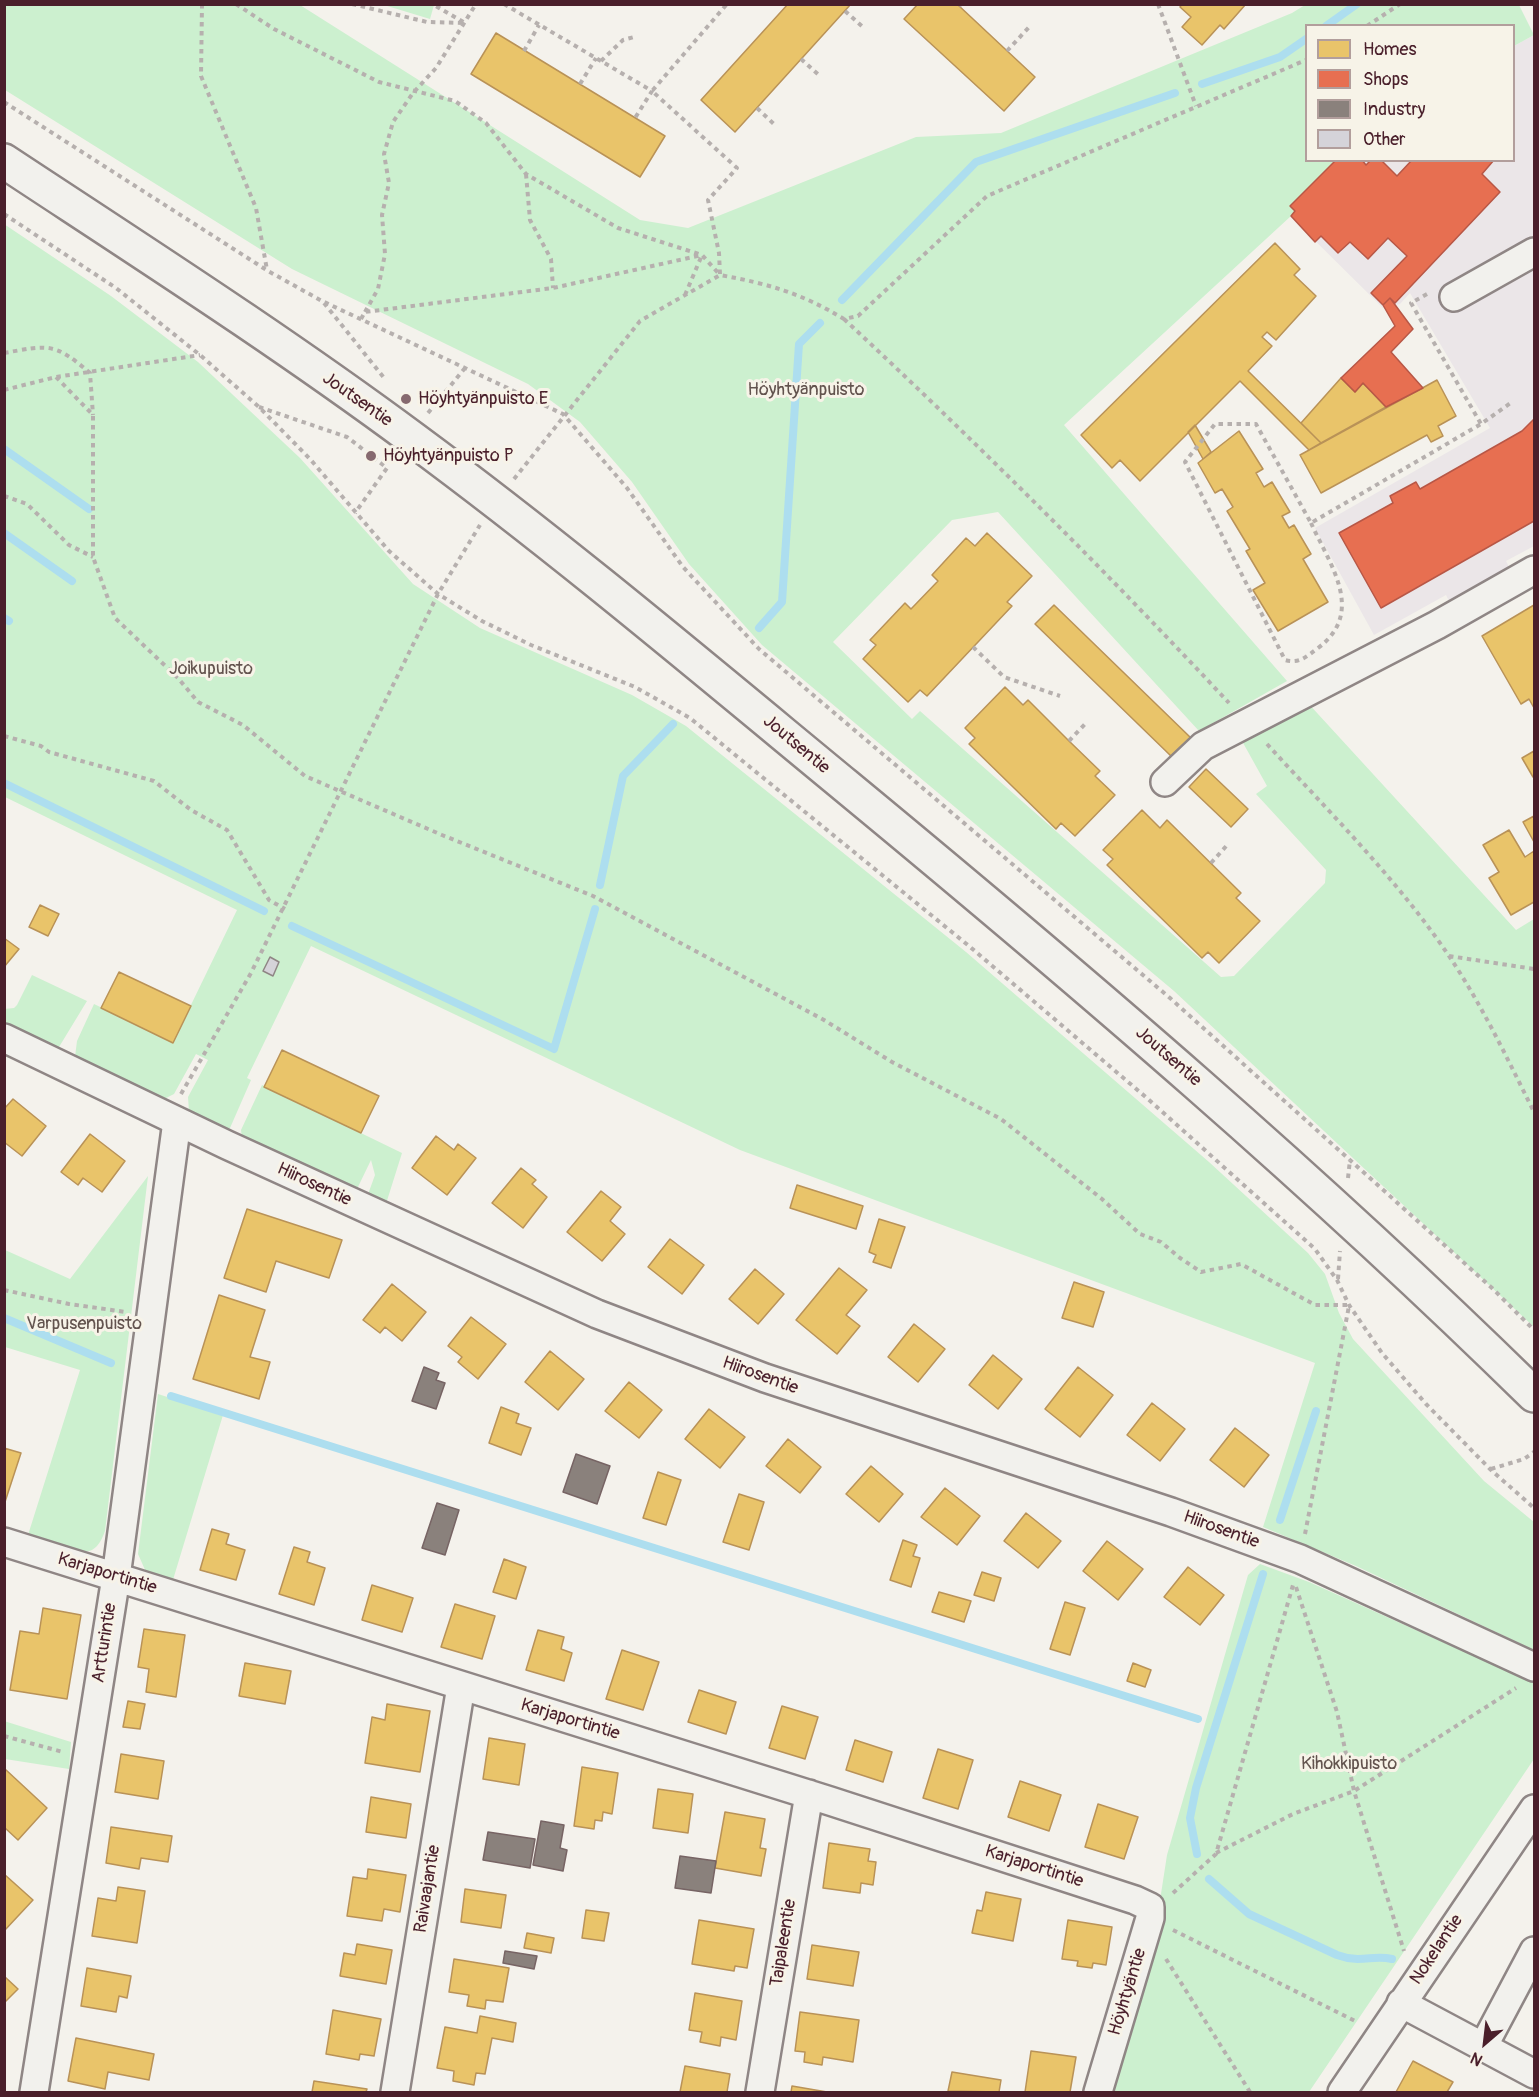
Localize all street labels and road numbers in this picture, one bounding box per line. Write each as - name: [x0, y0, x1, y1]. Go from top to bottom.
- street label: Joutsentie: [318, 368, 396, 432]
- street label: Joutsentie: [758, 711, 834, 779]
- street label: Joutsentie: [1131, 1022, 1205, 1092]
- street label: Hiirosentie: [273, 1158, 355, 1212]
- street label: Hiirosentie: [719, 1352, 801, 1400]
- street label: Hiirosentie: [1180, 1506, 1262, 1554]
- street label: Karjaportintie: [55, 1549, 159, 1599]
- street label: Artturintie: [88, 1602, 122, 1684]
- street label: Karjaportintie: [518, 1695, 622, 1745]
- street label: Karjaportintie: [982, 1841, 1086, 1893]
- street label: Raivaajantie: [410, 1844, 446, 1934]
- street label: Taipaleentie: [766, 1898, 802, 1988]
- street label: Nokelantie: [1406, 1911, 1468, 1989]
- street label: Höyhtyäntie: [1104, 1946, 1152, 2038]

